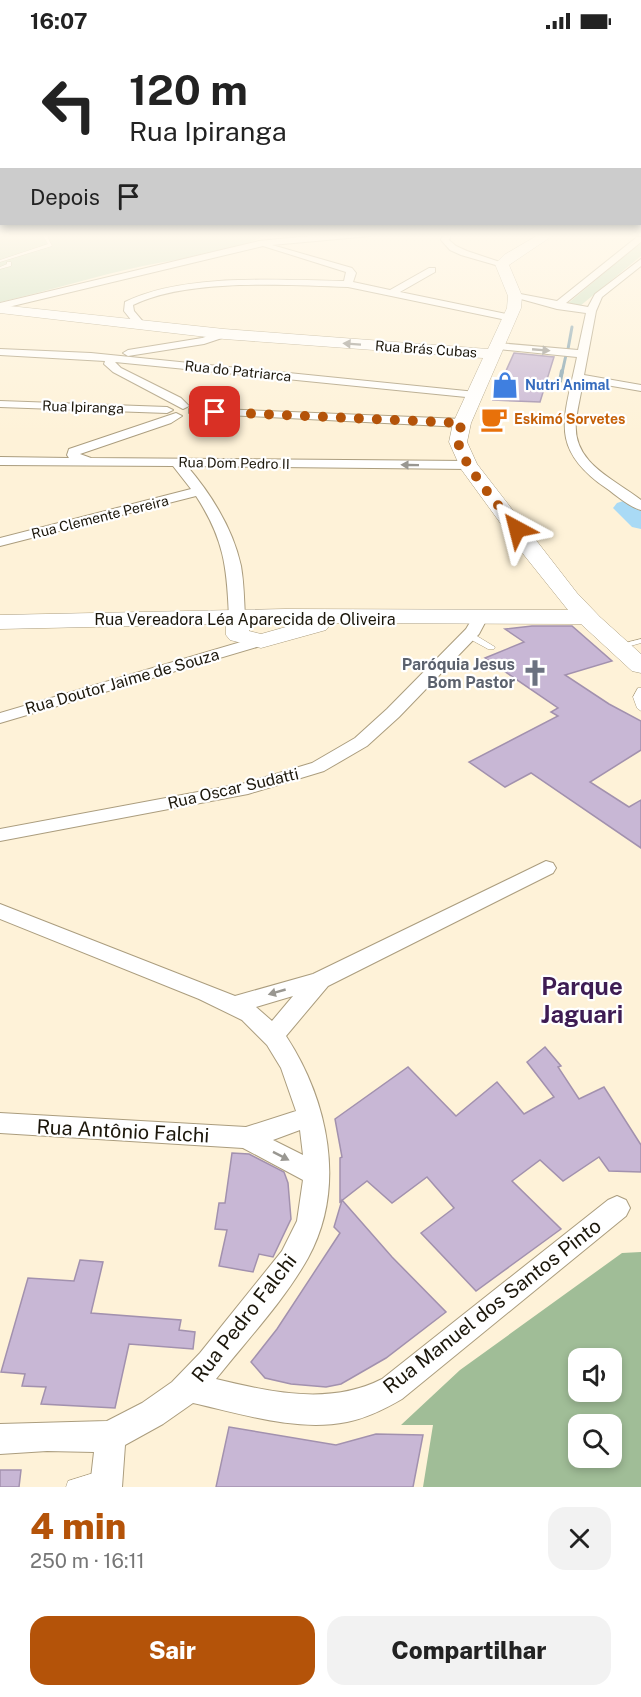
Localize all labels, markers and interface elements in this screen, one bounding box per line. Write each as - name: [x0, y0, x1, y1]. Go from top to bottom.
- text: 16:07: [30, 8, 87, 34]
- text: 120 m: [129, 65, 248, 114]
- icon: left: [30, 66, 108, 144]
- text: Rua Ipiranga: [129, 115, 287, 147]
- icon: arrive: [112, 180, 145, 213]
- text: Depois: [30, 184, 100, 210]
- street label: Rua Brás Cubas: [374, 337, 478, 361]
- one-way arrow: [342, 339, 361, 349]
- one-way arrow: [531, 345, 550, 355]
- street label: Rua do Patriarca: [184, 357, 292, 385]
- shop icon: Nutri Animal: [490, 370, 520, 400]
- place label: Nutri Animal: [525, 377, 610, 393]
- pin: [189, 386, 240, 437]
- icon: arrive: [198, 395, 231, 428]
- street label: Rua Ipiranga: [42, 398, 124, 416]
- cafe icon: Eskimó Sorvetes: [479, 404, 509, 434]
- place label: Eskimó Sorvetes: [514, 411, 625, 427]
- street label: Rua Dom Pedro II: [178, 454, 290, 472]
- one-way arrow: [400, 460, 419, 469]
- street label: Rua Clemente Pereira: [30, 492, 170, 542]
- position arrow: [485, 497, 549, 561]
- street label: Rua Vereadora Léa Aparecida de Oliveira: [94, 610, 396, 629]
- street label: Rua Doutor Jaime de Souza: [23, 645, 221, 718]
- place label: Paróquia Jesus Bom Pastor: [402, 655, 515, 692]
- church icon: Paróquia Jesus Bom Pastor: [520, 658, 550, 688]
- street label: Rua Oscar Sudatti: [166, 764, 300, 813]
- district label: Parque Jaguari: [541, 972, 623, 1028]
- one-way arrow: [267, 988, 285, 997]
- street label: Rua Antônio Falchi: [36, 1114, 210, 1148]
- one-way arrow: [272, 1151, 289, 1161]
- street label: Rua Manuel dos Santos Pinto: [378, 1214, 606, 1398]
- street label: Rua Pedro Falchi: [187, 1249, 301, 1387]
- map controls: [568, 1348, 622, 1468]
- button: sound: [568, 1348, 622, 1402]
- button: search: [568, 1414, 622, 1468]
- text: 4 min: [30, 1505, 126, 1547]
- button: close: [548, 1507, 611, 1570]
- text: 250 m · 16:11: [30, 1549, 145, 1573]
- button: Sair: [30, 1616, 315, 1685]
- button: Compartilhar: [327, 1616, 611, 1685]

